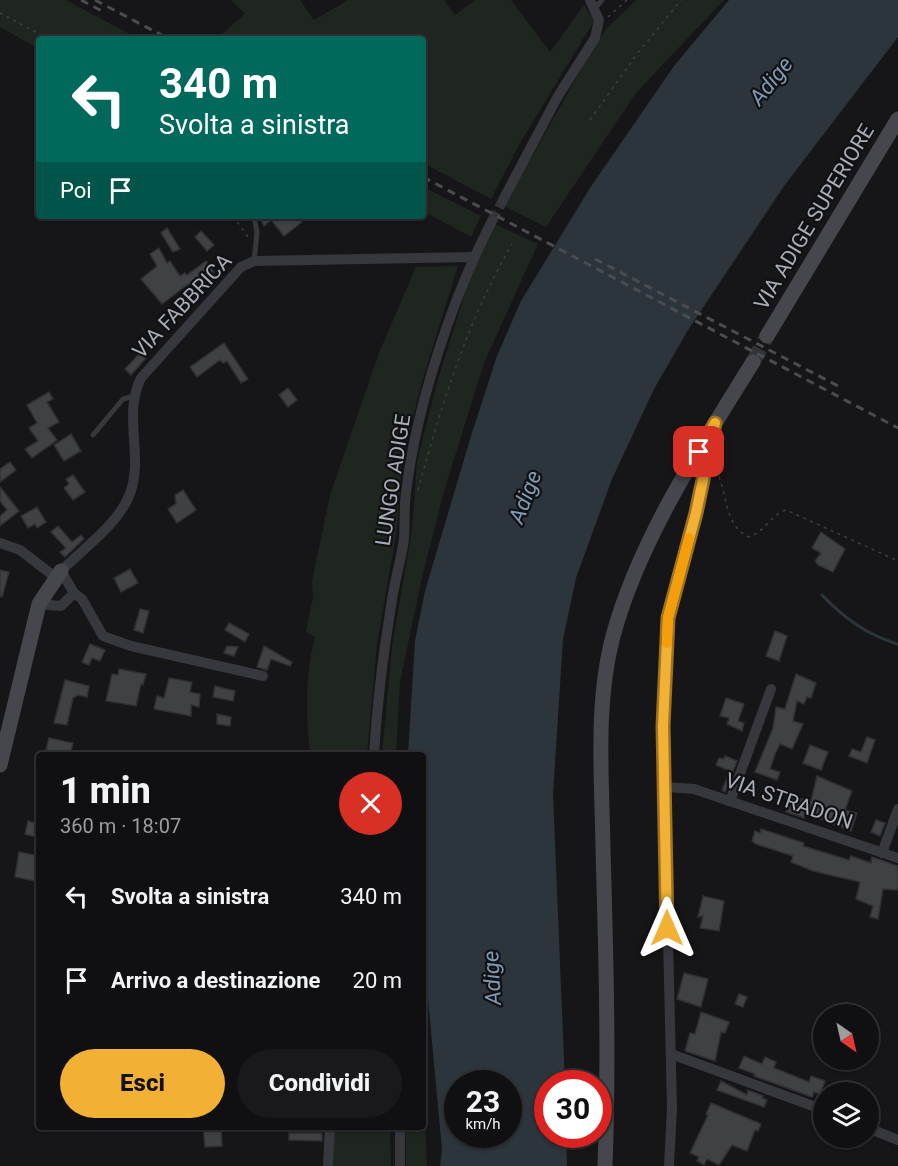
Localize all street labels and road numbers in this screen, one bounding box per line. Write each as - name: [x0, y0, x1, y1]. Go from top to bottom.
- street label: VIA ADIGE SUPERIORE: [749, 120, 879, 314]
- street label: VIA FABBRICA: [128, 249, 237, 363]
- street label: LUNGO ADIGE: [371, 413, 415, 547]
- street label: VIA STRADON: [722, 768, 856, 834]

